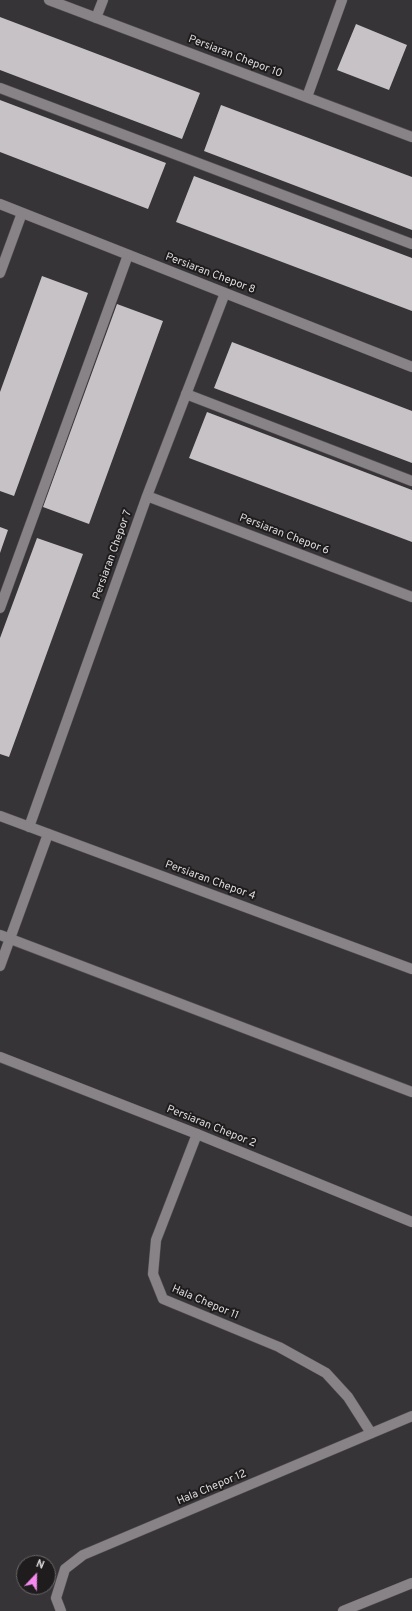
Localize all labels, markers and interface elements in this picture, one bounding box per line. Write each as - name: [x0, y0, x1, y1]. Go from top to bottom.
- street label: Persiaran Chepor 10: [186, 33, 284, 81]
- street label: Persiaran Chepor 8: [163, 251, 257, 297]
- street label: Persiaran Chepor 7: [91, 508, 135, 602]
- street label: Persiaran Chepor 6: [237, 512, 331, 558]
- street label: Persiaran Chepor 4: [163, 858, 257, 904]
- street label: Persiaran Chepor 2: [164, 1103, 258, 1151]
- street label: Hala Chepor 11: [170, 1283, 240, 1323]
- street label: Hala Chepor 12: [175, 1467, 249, 1509]
- north arrow: [16, 1555, 56, 1595]
- text: N: [34, 1557, 46, 1573]

